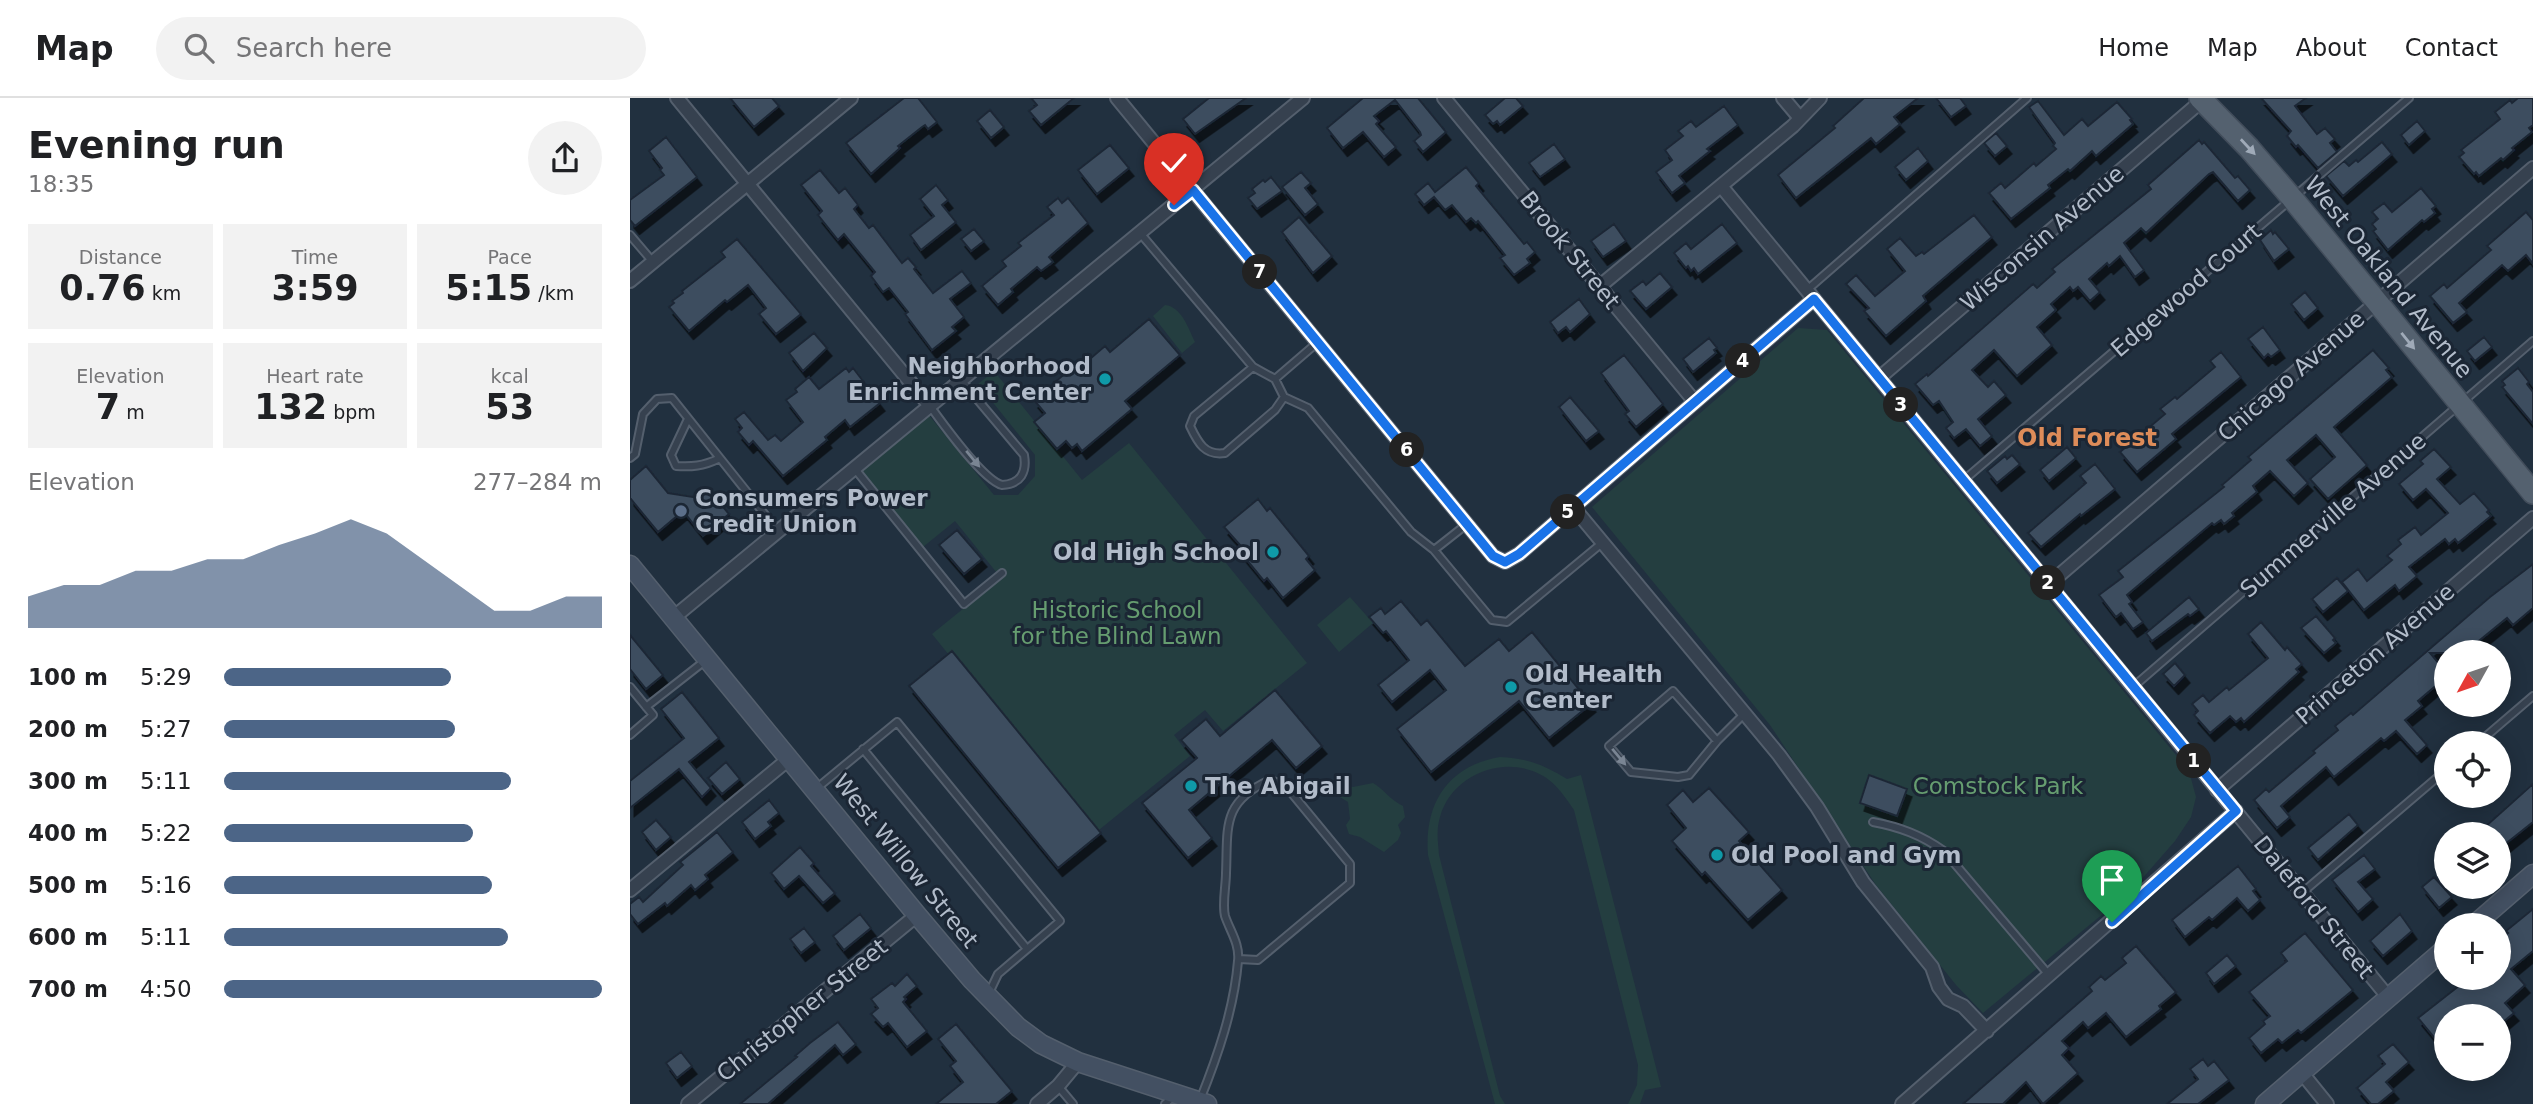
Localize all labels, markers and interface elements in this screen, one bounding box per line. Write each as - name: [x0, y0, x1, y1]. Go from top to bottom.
- search box: [156, 17, 646, 80]
- text: Map: [35, 29, 114, 68]
- icon: search: [180, 29, 218, 67]
- text: Search here: [236, 33, 392, 63]
- text: Home: [2098, 34, 2169, 62]
- text: Map: [2207, 34, 2258, 62]
- text: About: [2296, 34, 2367, 62]
- text: Contact: [2405, 34, 2498, 62]
- button: share: [528, 121, 602, 195]
- text: Evening run: [28, 123, 285, 167]
- pin: [1144, 133, 1204, 205]
- one-way arrow: [2239, 138, 2255, 155]
- icon: check: [1155, 144, 1193, 182]
- street label: Wisconsin Avenue: [1955, 160, 2129, 316]
- text: 18:35: [28, 171, 94, 197]
- street label: West Oakland Avenue: [2300, 171, 2478, 383]
- street label: Brook Street: [1515, 186, 1625, 314]
- street label: Edgewood Court: [2106, 218, 2266, 362]
- text: Distance: [79, 246, 162, 268]
- text: Time: [292, 246, 338, 268]
- text: Pace: [487, 246, 532, 268]
- pin: 7: [1242, 254, 1278, 290]
- text: 7: [1253, 260, 1266, 282]
- text: 0.76: [59, 268, 146, 308]
- text: 3:59: [271, 268, 359, 308]
- text: 5:15: [445, 268, 532, 308]
- text: km: [146, 282, 181, 304]
- text: /km: [532, 282, 574, 304]
- street label: Chicago Avenue: [2213, 305, 2369, 447]
- one-way arrow: [2400, 332, 2415, 350]
- pin: 4: [1726, 344, 1760, 378]
- text: 4: [1736, 349, 1749, 371]
- place label: Neighborhood Enrichment Center: [848, 353, 1092, 405]
- text: Elevation: [76, 365, 164, 387]
- text: Heart rate: [266, 365, 364, 387]
- text: kcal: [490, 365, 529, 387]
- marker: Neighborhood Enrichment Center: [1097, 371, 1113, 387]
- text: 7: [96, 387, 120, 427]
- text: 132: [254, 387, 327, 427]
- text: 53: [485, 387, 534, 427]
- pin: 3: [1884, 388, 1918, 422]
- text: 3: [1894, 393, 1907, 415]
- text: m: [120, 401, 145, 423]
- text: bpm: [327, 401, 376, 423]
- district label: Old Forest: [2017, 424, 2157, 452]
- street label: Summerville Avenue: [2235, 427, 2431, 603]
- pin: 6: [1390, 432, 1424, 468]
- text: 6: [1400, 438, 1413, 460]
- one-way arrow: [965, 451, 980, 468]
- text: Elevation: [28, 469, 135, 495]
- text: 277–284 m: [473, 469, 602, 495]
- place label: Consumers Power Credit Union: [695, 485, 928, 537]
- pin: 5: [1550, 494, 1586, 530]
- text: 5: [1561, 500, 1574, 522]
- marker: Consumers Power Credit Union: [673, 503, 689, 519]
- place label: Old High School: [1053, 539, 1259, 565]
- marker: Old High School: [1265, 544, 1281, 560]
- pin: 2: [2030, 566, 2066, 601]
- text: 2: [2041, 571, 2054, 593]
- street label: Princeton Avenue: [2291, 578, 2459, 730]
- park label: Historic School for the Blind Lawn: [1012, 597, 1222, 649]
- north arrow: [2434, 640, 2511, 718]
- map controls: [2434, 640, 2511, 1081]
- place label: Old Health Center: [1525, 661, 1663, 713]
- text: 100 m: [28, 664, 108, 690]
- text: 5:29: [140, 664, 192, 690]
- marker: Old Health Center: [1503, 679, 1519, 695]
- text: 200 m: [28, 716, 108, 742]
- text: 5:27: [140, 716, 192, 742]
- button: locate: [2434, 731, 2511, 808]
- pin: 1: [2176, 744, 2212, 778]
- one-way arrow: [1611, 749, 1626, 766]
- text: 1: [2187, 749, 2200, 771]
- text: 300 m: [28, 768, 108, 794]
- text: 5:11: [140, 768, 192, 794]
- street label: West Willow Street: [828, 769, 984, 953]
- place label: The Abigail: [1205, 773, 1351, 799]
- park label: Comstock Park: [1913, 773, 2084, 799]
- marker: The Abigail: [1183, 778, 1199, 794]
- text: 400 m: [28, 820, 108, 846]
- text: 5:22: [140, 820, 192, 846]
- button: layers: [2434, 822, 2511, 899]
- street label: Daleford Street: [2249, 831, 2379, 983]
- place label: Old Pool and Gym: [1731, 842, 1961, 868]
- marker: Old Pool and Gym: [1709, 847, 1725, 863]
- pin: [2082, 850, 2142, 922]
- icon: arrive: [2093, 861, 2131, 899]
- text: 500 m: [28, 872, 108, 898]
- text: 5:16: [140, 872, 192, 898]
- button: +: [2434, 913, 2511, 990]
- text: 600 m: [28, 924, 108, 950]
- text: 5:11: [140, 924, 192, 950]
- street label: Christopher Street: [712, 933, 892, 1087]
- text: 700 m: [28, 976, 108, 1002]
- text: 4:50: [140, 976, 192, 1002]
- button: −: [2434, 1004, 2511, 1081]

